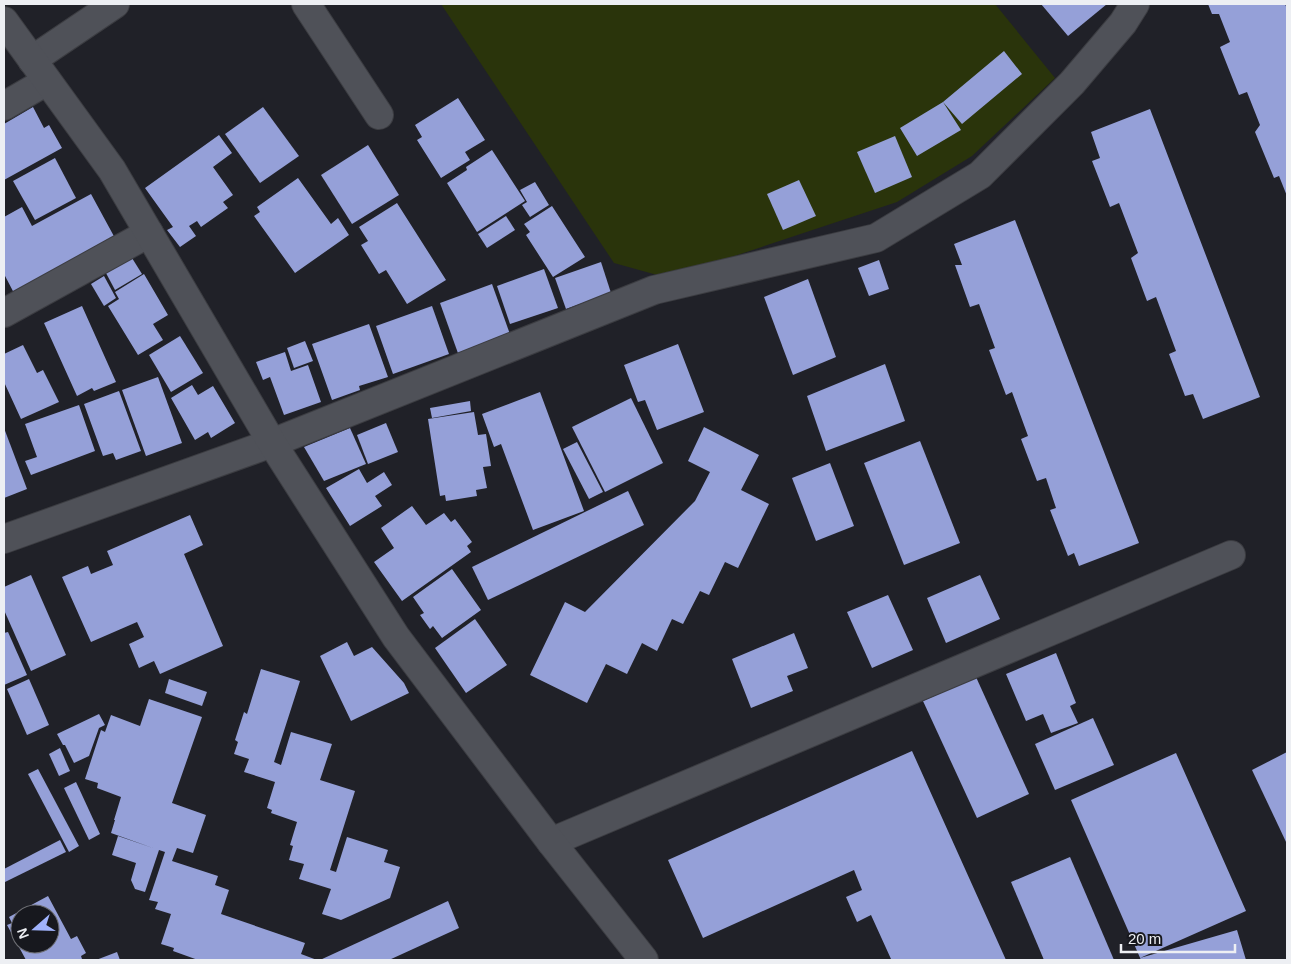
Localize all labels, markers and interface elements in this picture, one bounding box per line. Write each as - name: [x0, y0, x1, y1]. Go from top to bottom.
- north arrow: [10, 904, 60, 954]
- scale bar: [1121, 922, 1235, 954]
- text: N: [14, 926, 32, 941]
- text: 20 m: [1128, 930, 1161, 947]

